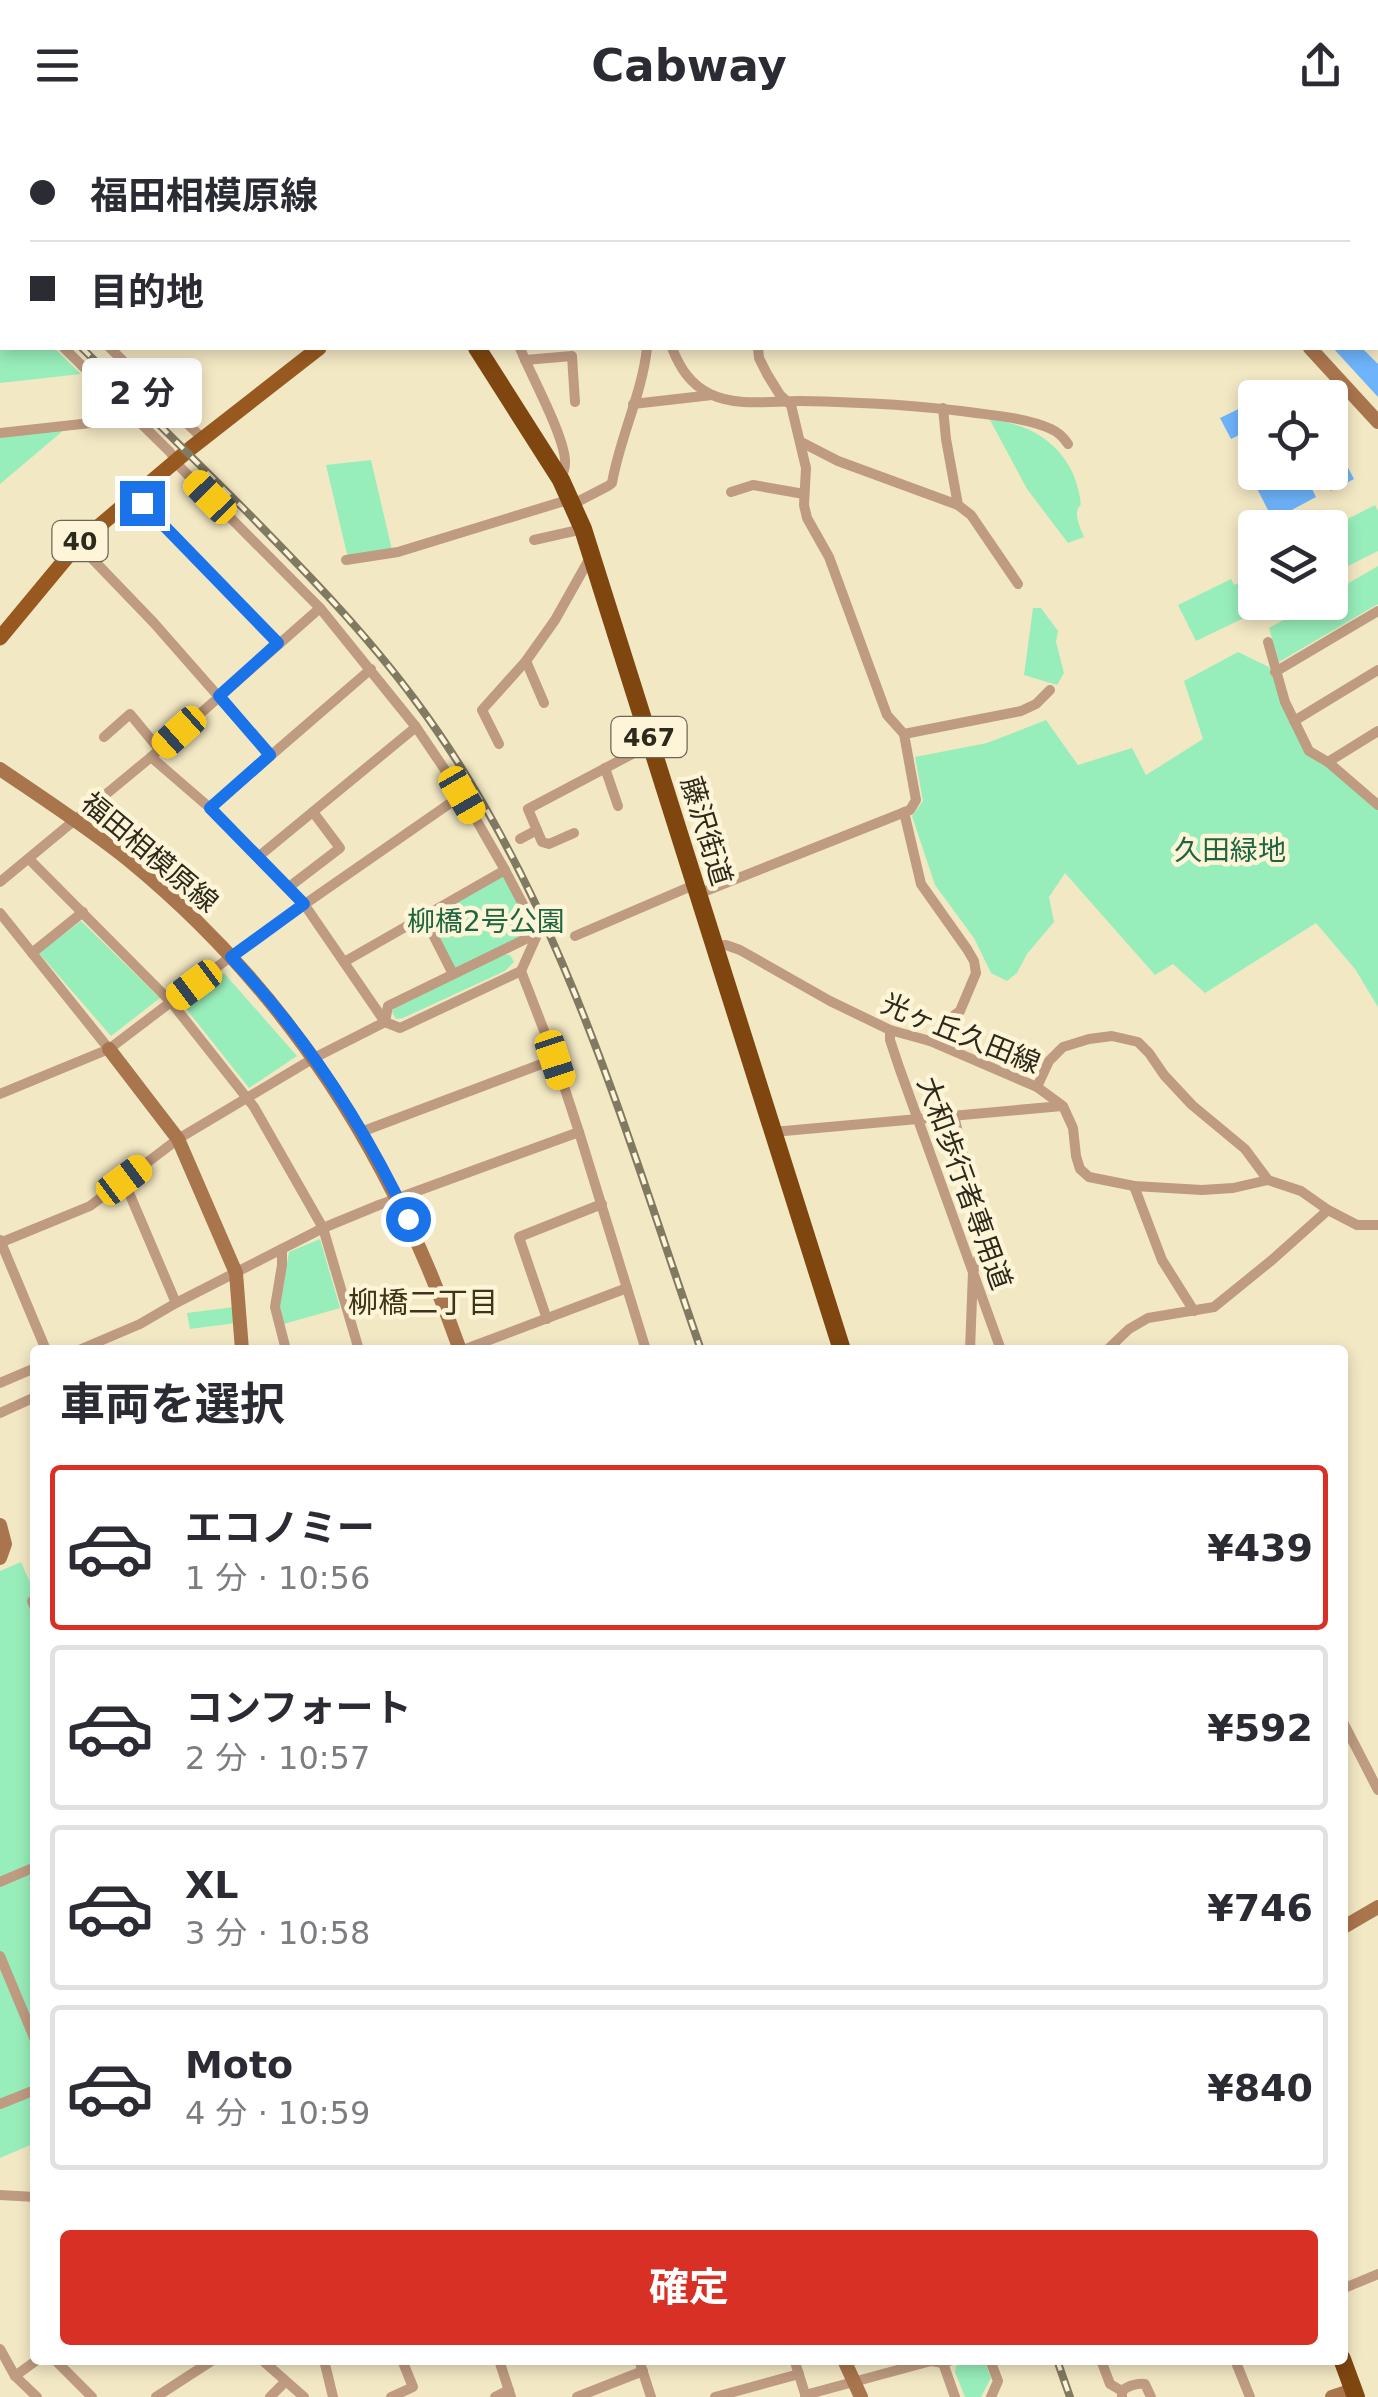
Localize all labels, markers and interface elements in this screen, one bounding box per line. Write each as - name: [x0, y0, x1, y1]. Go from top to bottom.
- icon: menu: [30, 38, 85, 93]
- icon: share: [1293, 38, 1348, 93]
- text: Cabway: [591, 39, 787, 92]
- text: 福田相模原線: [90, 174, 318, 218]
- text: 目的地: [90, 270, 204, 314]
- callout: 2 分: [82, 358, 202, 428]
- text: 2 分: [109, 374, 175, 412]
- map controls: [1238, 380, 1348, 620]
- button: locate: [1238, 380, 1348, 490]
- car: [178, 465, 242, 529]
- route end: [120, 481, 165, 526]
- button: layers: [1238, 510, 1348, 620]
- road number: 40: [52, 521, 108, 561]
- car: [147, 701, 211, 763]
- road number: 467: [612, 717, 686, 757]
- car: [434, 762, 490, 828]
- street label: 藤沢街道: [674, 773, 739, 890]
- street label: 福田相模原線: [75, 786, 225, 919]
- park label: 久田緑地: [1174, 834, 1286, 867]
- park label: 柳橋2号公園: [407, 905, 565, 938]
- car: [161, 955, 227, 1015]
- street label: 光ヶ丘久田線: [877, 987, 1045, 1080]
- car: [531, 1027, 579, 1093]
- street label: 大和歩行者専用道: [911, 1072, 1018, 1294]
- car: [91, 1150, 157, 1210]
- route start: [386, 1197, 431, 1242]
- district label: 柳橋二丁目: [348, 1285, 498, 1320]
- text: 車両を選択: [60, 1378, 285, 1431]
- icon: car: [65, 1503, 155, 1593]
- text: エコノミー: [185, 1506, 375, 1550]
- text: ¥439: [1207, 1526, 1313, 1570]
- text: 1 分 · 10:56: [185, 1559, 370, 1597]
- icon: car: [65, 1683, 155, 1773]
- text: コンフォート: [185, 1686, 412, 1730]
- text: ¥592: [1207, 1706, 1313, 1750]
- text: 2 分 · 10:57: [185, 1739, 370, 1777]
- icon: car: [65, 1863, 155, 1953]
- text: XL: [185, 1863, 239, 1907]
- text: ¥746: [1207, 1886, 1313, 1930]
- text: 3 分 · 10:58: [185, 1914, 370, 1952]
- icon: car: [65, 2043, 155, 2133]
- text: Moto: [185, 2043, 293, 2087]
- text: ¥840: [1207, 2066, 1313, 2110]
- text: 4 分 · 10:59: [185, 2094, 370, 2132]
- button: 確定: [60, 2230, 1318, 2345]

